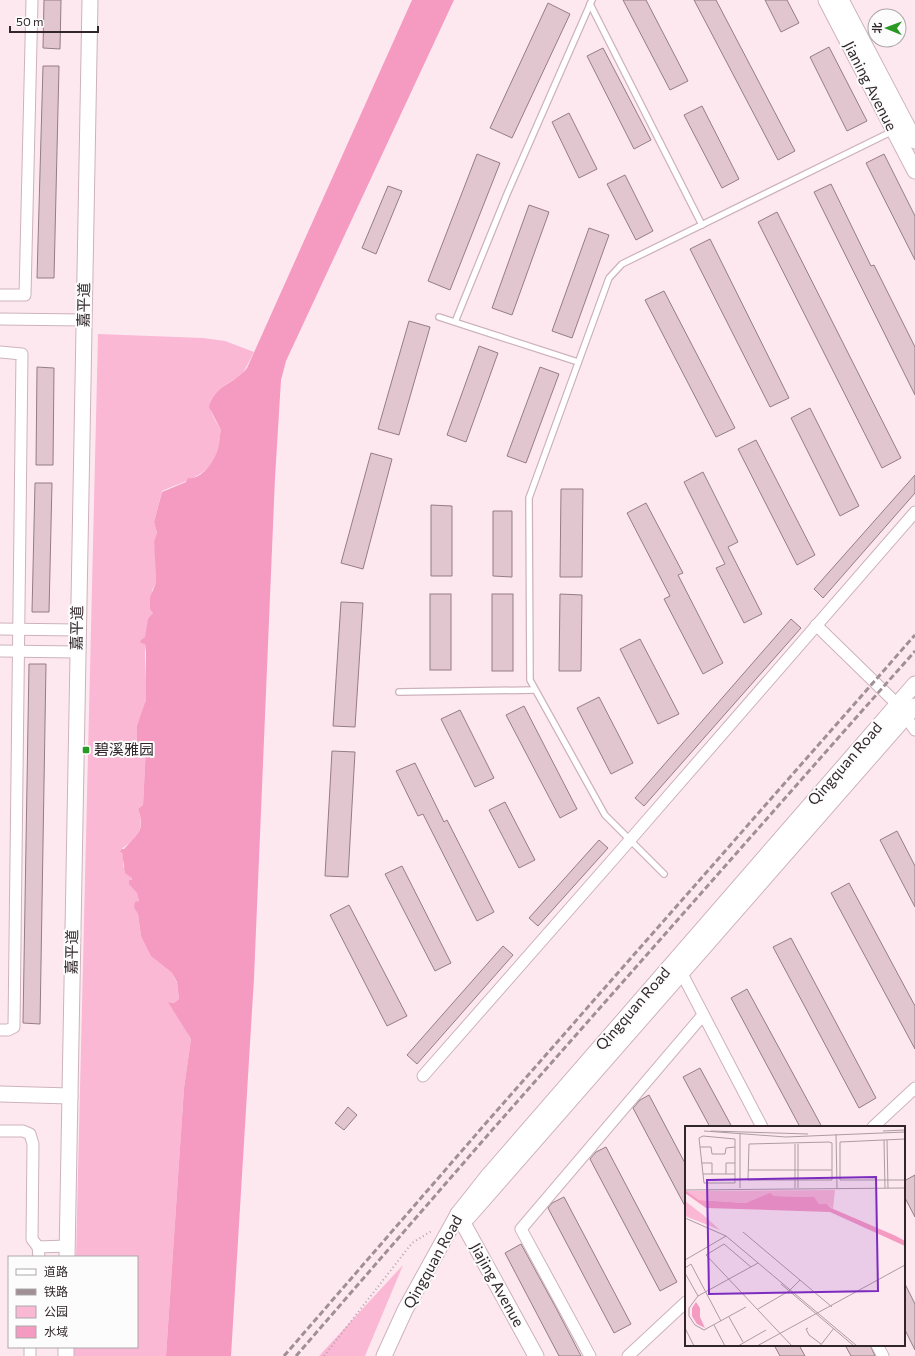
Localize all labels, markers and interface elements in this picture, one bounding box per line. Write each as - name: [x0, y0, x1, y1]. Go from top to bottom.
- scale bar: [10, 8, 98, 34]
- north arrow: [867, 8, 907, 48]
- text: 50 m: [16, 14, 44, 28]
- text: 北: [870, 22, 883, 33]
- street label: Jianing Avenue: [841, 38, 901, 133]
- street label: 嘉平道: [74, 282, 92, 328]
- street label: 嘉平道: [67, 605, 85, 651]
- street label: Qingquan Road: [803, 718, 885, 809]
- place label: 碧溪雅园: [94, 740, 154, 758]
- marker: 碧溪雅园: [81, 745, 91, 755]
- street label: 嘉平道: [62, 929, 80, 975]
- street label: Qingquan Road: [591, 963, 673, 1054]
- inset map: [685, 1126, 905, 1346]
- street label: Qingquan Road: [399, 1212, 465, 1311]
- street label: Jiajing Avenue: [467, 1239, 528, 1330]
- legend: [8, 1256, 138, 1348]
- text: 道路: [44, 1264, 68, 1278]
- text: 铁路: [44, 1284, 68, 1298]
- text: 公园: [44, 1304, 68, 1318]
- text: 水域: [44, 1324, 68, 1338]

